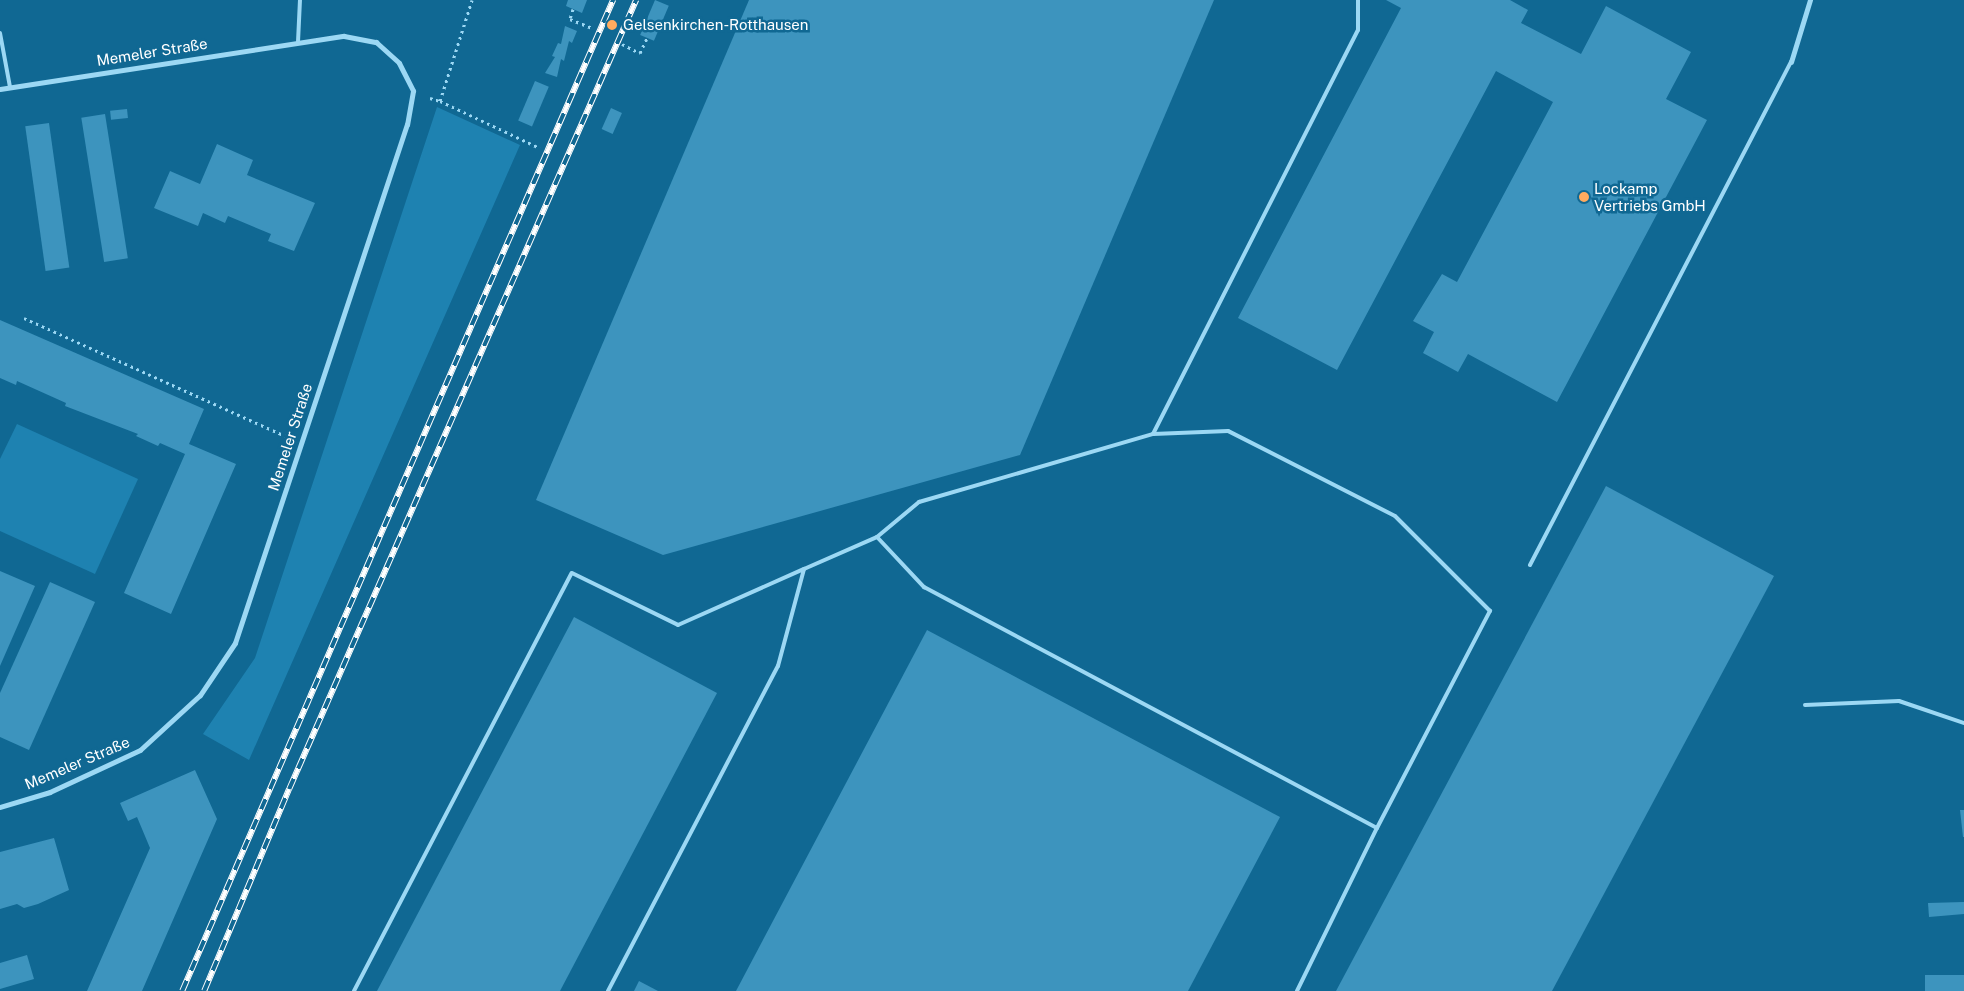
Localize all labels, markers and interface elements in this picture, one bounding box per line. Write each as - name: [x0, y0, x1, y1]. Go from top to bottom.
- place label: Gelsenkirchen-Rotthausen: [623, 16, 808, 34]
- marker: Gelsenkirchen-Rotthausen: [605, 18, 619, 32]
- street label: Memeler Straße: [95, 34, 209, 70]
- place label: Lockamp Vertriebs GmbH: [1594, 179, 1706, 214]
- marker: Lockamp Vertriebs GmbH: [1578, 191, 1590, 203]
- street label: Memeler Straße: [264, 381, 316, 493]
- street label: Memeler Straße: [22, 733, 132, 793]

